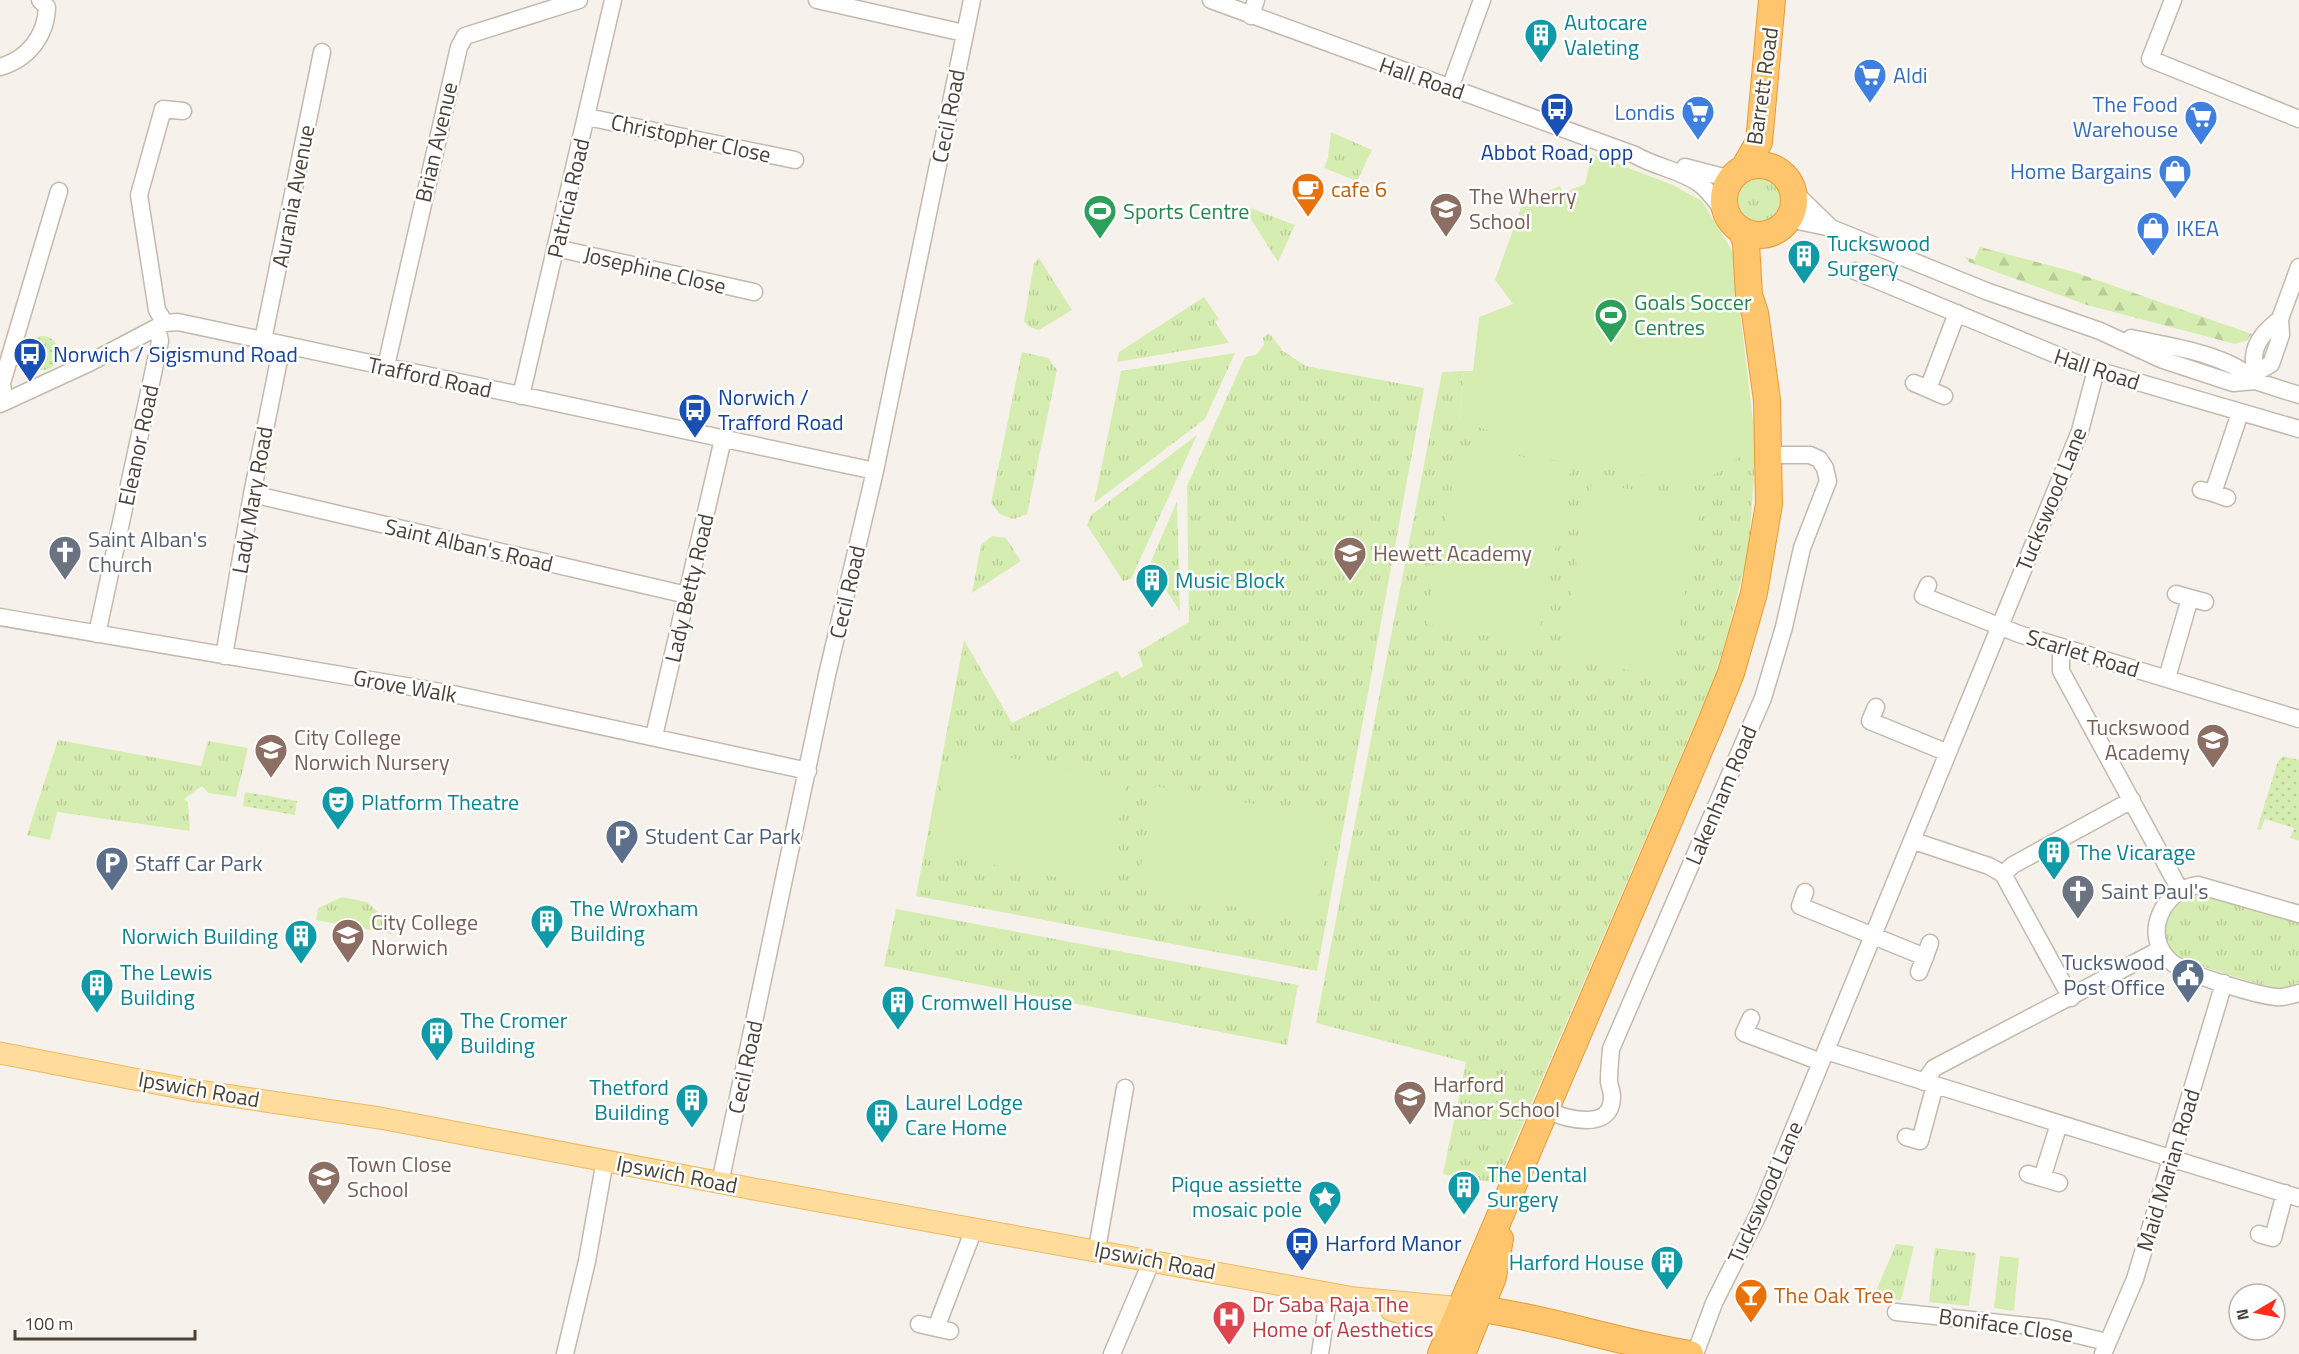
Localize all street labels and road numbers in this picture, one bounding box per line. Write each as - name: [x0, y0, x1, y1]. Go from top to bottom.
- street label: Barrett Road: [1737, 25, 1787, 147]
- street label: Hall Road: [1375, 48, 1469, 108]
- street label: Cecil Road: [922, 66, 974, 166]
- street label: Brian Avenue: [406, 79, 466, 205]
- street label: Christopher Close: [608, 104, 774, 172]
- street label: Aurania Avenue: [263, 122, 323, 270]
- street label: Patricia Road: [538, 135, 598, 261]
- street label: Josephine Close: [580, 237, 730, 303]
- street label: Hall Road: [2050, 339, 2144, 399]
- street label: Trafford Road: [365, 347, 495, 407]
- street label: Eleanor Road: [109, 381, 167, 509]
- street label: Tuckswood Lane: [2007, 422, 2095, 576]
- street label: Lady Mary Road: [222, 424, 282, 576]
- street label: Saint Alban's Road: [382, 509, 556, 581]
- street label: Lady Betty Road: [655, 510, 723, 666]
- street label: Cecil Road: [820, 542, 874, 642]
- street label: Scarlet Road: [2022, 620, 2144, 686]
- street label: Grove Walk: [351, 660, 460, 712]
- street label: Lakenham Road: [1676, 720, 1766, 870]
- street label: Cecil Road: [719, 1017, 771, 1117]
- street label: Ipswich Road: [136, 1062, 262, 1116]
- street label: Maid Marian Road: [2127, 1085, 2209, 1255]
- street label: Tuckswood Lane: [1718, 1115, 1812, 1269]
- street label: Ipswich Road: [614, 1146, 740, 1202]
- street label: Ipswich Road: [1092, 1232, 1218, 1288]
- street label: Boniface Close: [1937, 1299, 2075, 1351]

